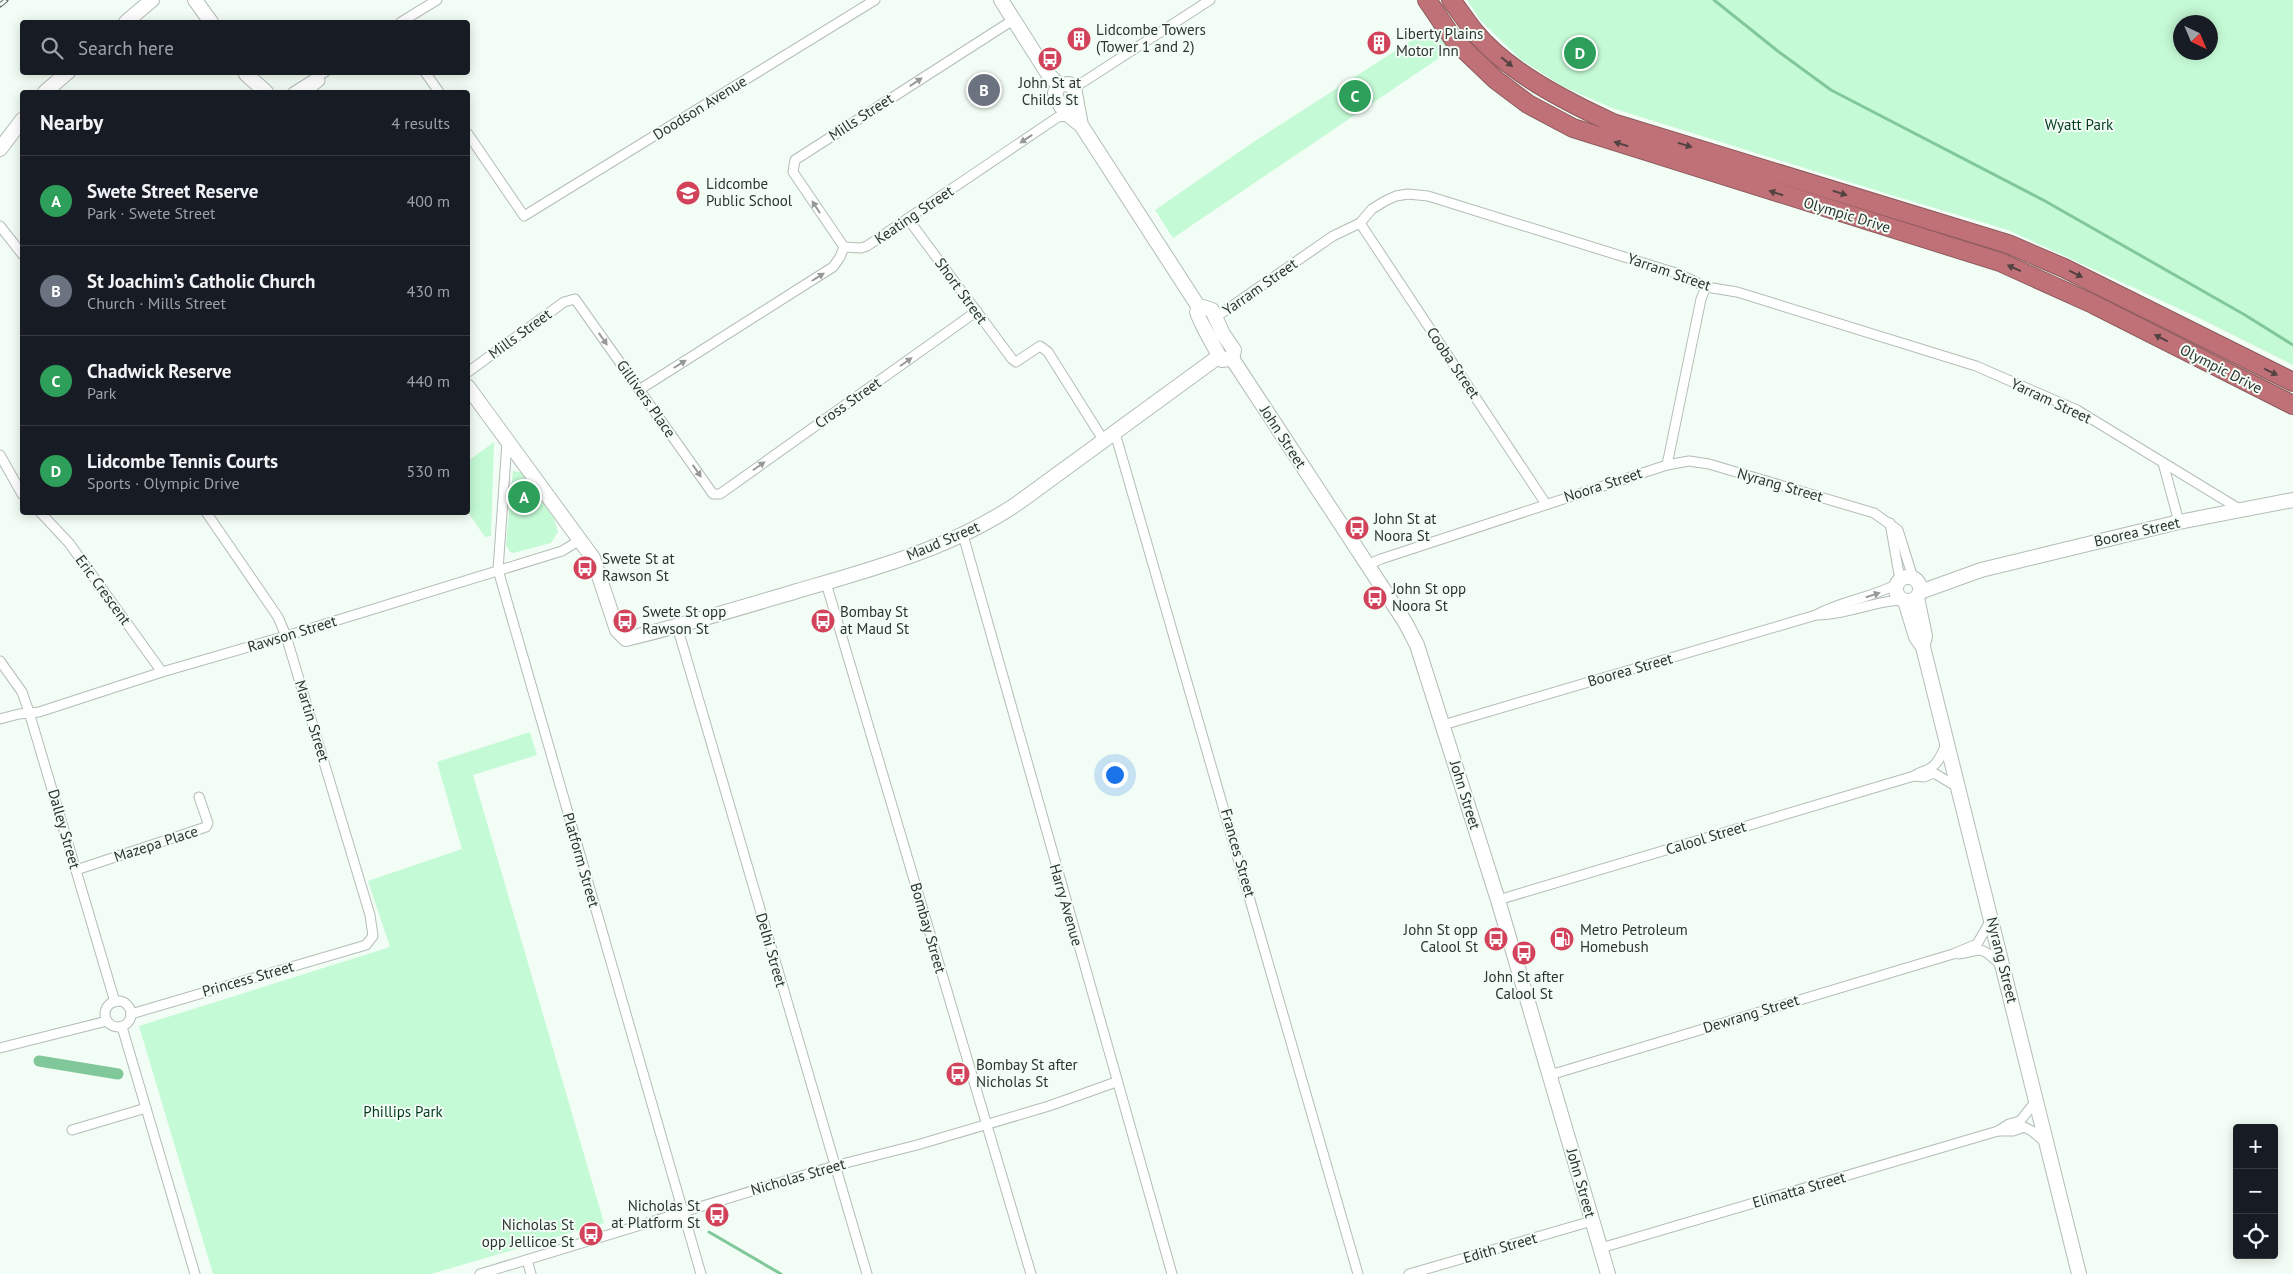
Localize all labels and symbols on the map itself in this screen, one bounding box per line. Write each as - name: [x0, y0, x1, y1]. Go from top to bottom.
- north arrow: [2173, 15, 2218, 60]
- place label: Lidcombe Towers (Tower 1 and 2): [1096, 20, 1206, 56]
- place label: Liberty Plains Motor Inn: [1396, 24, 1483, 60]
- building icon: Lidcombe Towers (Tower 1 and 2): [1066, 26, 1092, 52]
- building icon: Liberty Plains Motor Inn: [1366, 30, 1392, 56]
- pin: D: [1564, 34, 1596, 72]
- bus stop icon: John St at Childs St: [1037, 46, 1063, 72]
- one-way arrow: [1500, 56, 1513, 67]
- street label: Doodson Avenue: [649, 71, 750, 144]
- pin: B: [968, 71, 1000, 109]
- place label: John St at Childs St: [1018, 73, 1081, 109]
- one-way arrow: [910, 77, 923, 86]
- pin: C: [1339, 77, 1371, 115]
- street label: Mills Street: [825, 89, 897, 145]
- park label: Wyatt Park: [2045, 115, 2114, 134]
- one-way arrow: [1019, 134, 1032, 144]
- one-way arrow: [1613, 140, 1628, 148]
- one-way arrow: [1677, 141, 1692, 149]
- place label: Lidcombe Public School: [706, 174, 793, 210]
- school or university icon: Lidcombe Public School: [675, 180, 701, 206]
- street label: Keating Street: [871, 181, 957, 248]
- one-way arrow: [1768, 189, 1783, 197]
- one-way arrow: [1832, 189, 1847, 197]
- street label: Olympic Drive: [1801, 192, 1893, 237]
- one-way arrow: [811, 200, 821, 213]
- street label: Yarram Street: [1625, 248, 1713, 295]
- street label: Short Street: [931, 254, 992, 328]
- street label: Yarram Street: [1219, 254, 1301, 319]
- one-way arrow: [2007, 264, 2021, 272]
- one-way arrow: [2069, 270, 2083, 278]
- one-way arrow: [811, 272, 824, 282]
- street label: Mills Street: [484, 304, 555, 363]
- street label: Cooba Street: [1423, 323, 1484, 402]
- one-way arrow: [598, 332, 608, 346]
- one-way arrow: [2153, 334, 2168, 342]
- street label: Olympic Drive: [2177, 340, 2266, 397]
- street label: Gillivers Place: [613, 356, 680, 441]
- one-way arrow: [899, 356, 912, 367]
- one-way arrow: [674, 359, 687, 369]
- one-way arrow: [2264, 368, 2279, 376]
- street label: Cross Street: [811, 373, 884, 432]
- street label: Yarram Street: [2008, 374, 2095, 428]
- street label: John Street: [1256, 401, 1311, 472]
- one-way arrow: [753, 461, 766, 471]
- street label: Noora Street: [1561, 463, 1644, 506]
- street label: Nyrang Street: [1735, 463, 1825, 506]
- one-way arrow: [692, 464, 702, 478]
- pin: A: [508, 478, 540, 516]
- place label: John St at Noora St: [1373, 509, 1436, 545]
- street label: Boorea Street: [2092, 512, 2182, 551]
- bus stop icon: John St at Noora St: [1344, 515, 1370, 541]
- street label: Maud Street: [903, 517, 982, 564]
- place label: Swete St at Rawson St: [602, 549, 675, 585]
- street label: Eric Crescent: [72, 551, 135, 629]
- bus stop icon: Swete St at Rawson St: [572, 555, 598, 581]
- place label: John St opp Noora St: [1391, 579, 1466, 615]
- bus stop icon: John St opp Noora St: [1362, 585, 1388, 611]
- one-way arrow: [1866, 591, 1881, 599]
- place label: Swete St opp Rawson St: [642, 602, 726, 638]
- place label: Bombay St at Maud St: [840, 602, 909, 638]
- bus stop icon: Swete St opp Rawson St: [612, 608, 638, 634]
- bus stop icon: Bombay St at Maud St: [810, 608, 836, 634]
- street label: Rawson Street: [245, 611, 339, 656]
- street label: Boorea Street: [1585, 648, 1674, 691]
- street label: Martin Street: [291, 678, 334, 764]
- street label: John Street: [1446, 757, 1485, 832]
- your location: [1102, 762, 1128, 788]
- street label: Dalley Street: [44, 787, 85, 871]
- street label: Frances Street: [1217, 806, 1260, 899]
- street label: Platform Street: [559, 810, 604, 909]
- street label: Calool Street: [1663, 816, 1748, 859]
- street label: Mazepa Place: [111, 821, 200, 866]
- street label: Harry Avenue: [1046, 862, 1087, 948]
- street label: Bombay Street: [906, 880, 950, 975]
- street label: Delhi Street: [752, 911, 791, 989]
- street label: Nyrang Street: [1983, 915, 2022, 1005]
- place label: John St opp Calool St: [1403, 920, 1478, 956]
- place label: Metro Petroleum Homebush: [1580, 920, 1688, 956]
- bus stop icon: John St opp Calool St: [1483, 926, 1509, 952]
- fuel station icon: Metro Petroleum Homebush: [1549, 926, 1575, 952]
- bus stop icon: John St after Calool St: [1511, 940, 1537, 966]
- street label: Princess Street: [200, 956, 296, 1001]
- place label: John St after Calool St: [1483, 967, 1564, 1003]
- street label: Dewrang Street: [1701, 990, 1801, 1037]
- place label: Bombay St after Nicholas St: [976, 1055, 1078, 1091]
- bus stop icon: Bombay St after Nicholas St: [945, 1061, 971, 1087]
- park label: Phillips Park: [363, 1102, 444, 1121]
- street label: John Street: [1562, 1145, 1600, 1220]
- street label: Nicholas Street: [748, 1154, 847, 1199]
- street label: Elimatta Street: [1750, 1167, 1848, 1212]
- place label: Nicholas St at Platform St: [611, 1196, 700, 1232]
- bus stop icon: Nicholas St at Platform St: [704, 1202, 730, 1228]
- place label: Nicholas St opp Jellicoe St: [482, 1215, 574, 1251]
- bus stop icon: Nicholas St opp Jellicoe St: [578, 1221, 604, 1247]
- street label: Edith Street: [1461, 1228, 1539, 1267]

